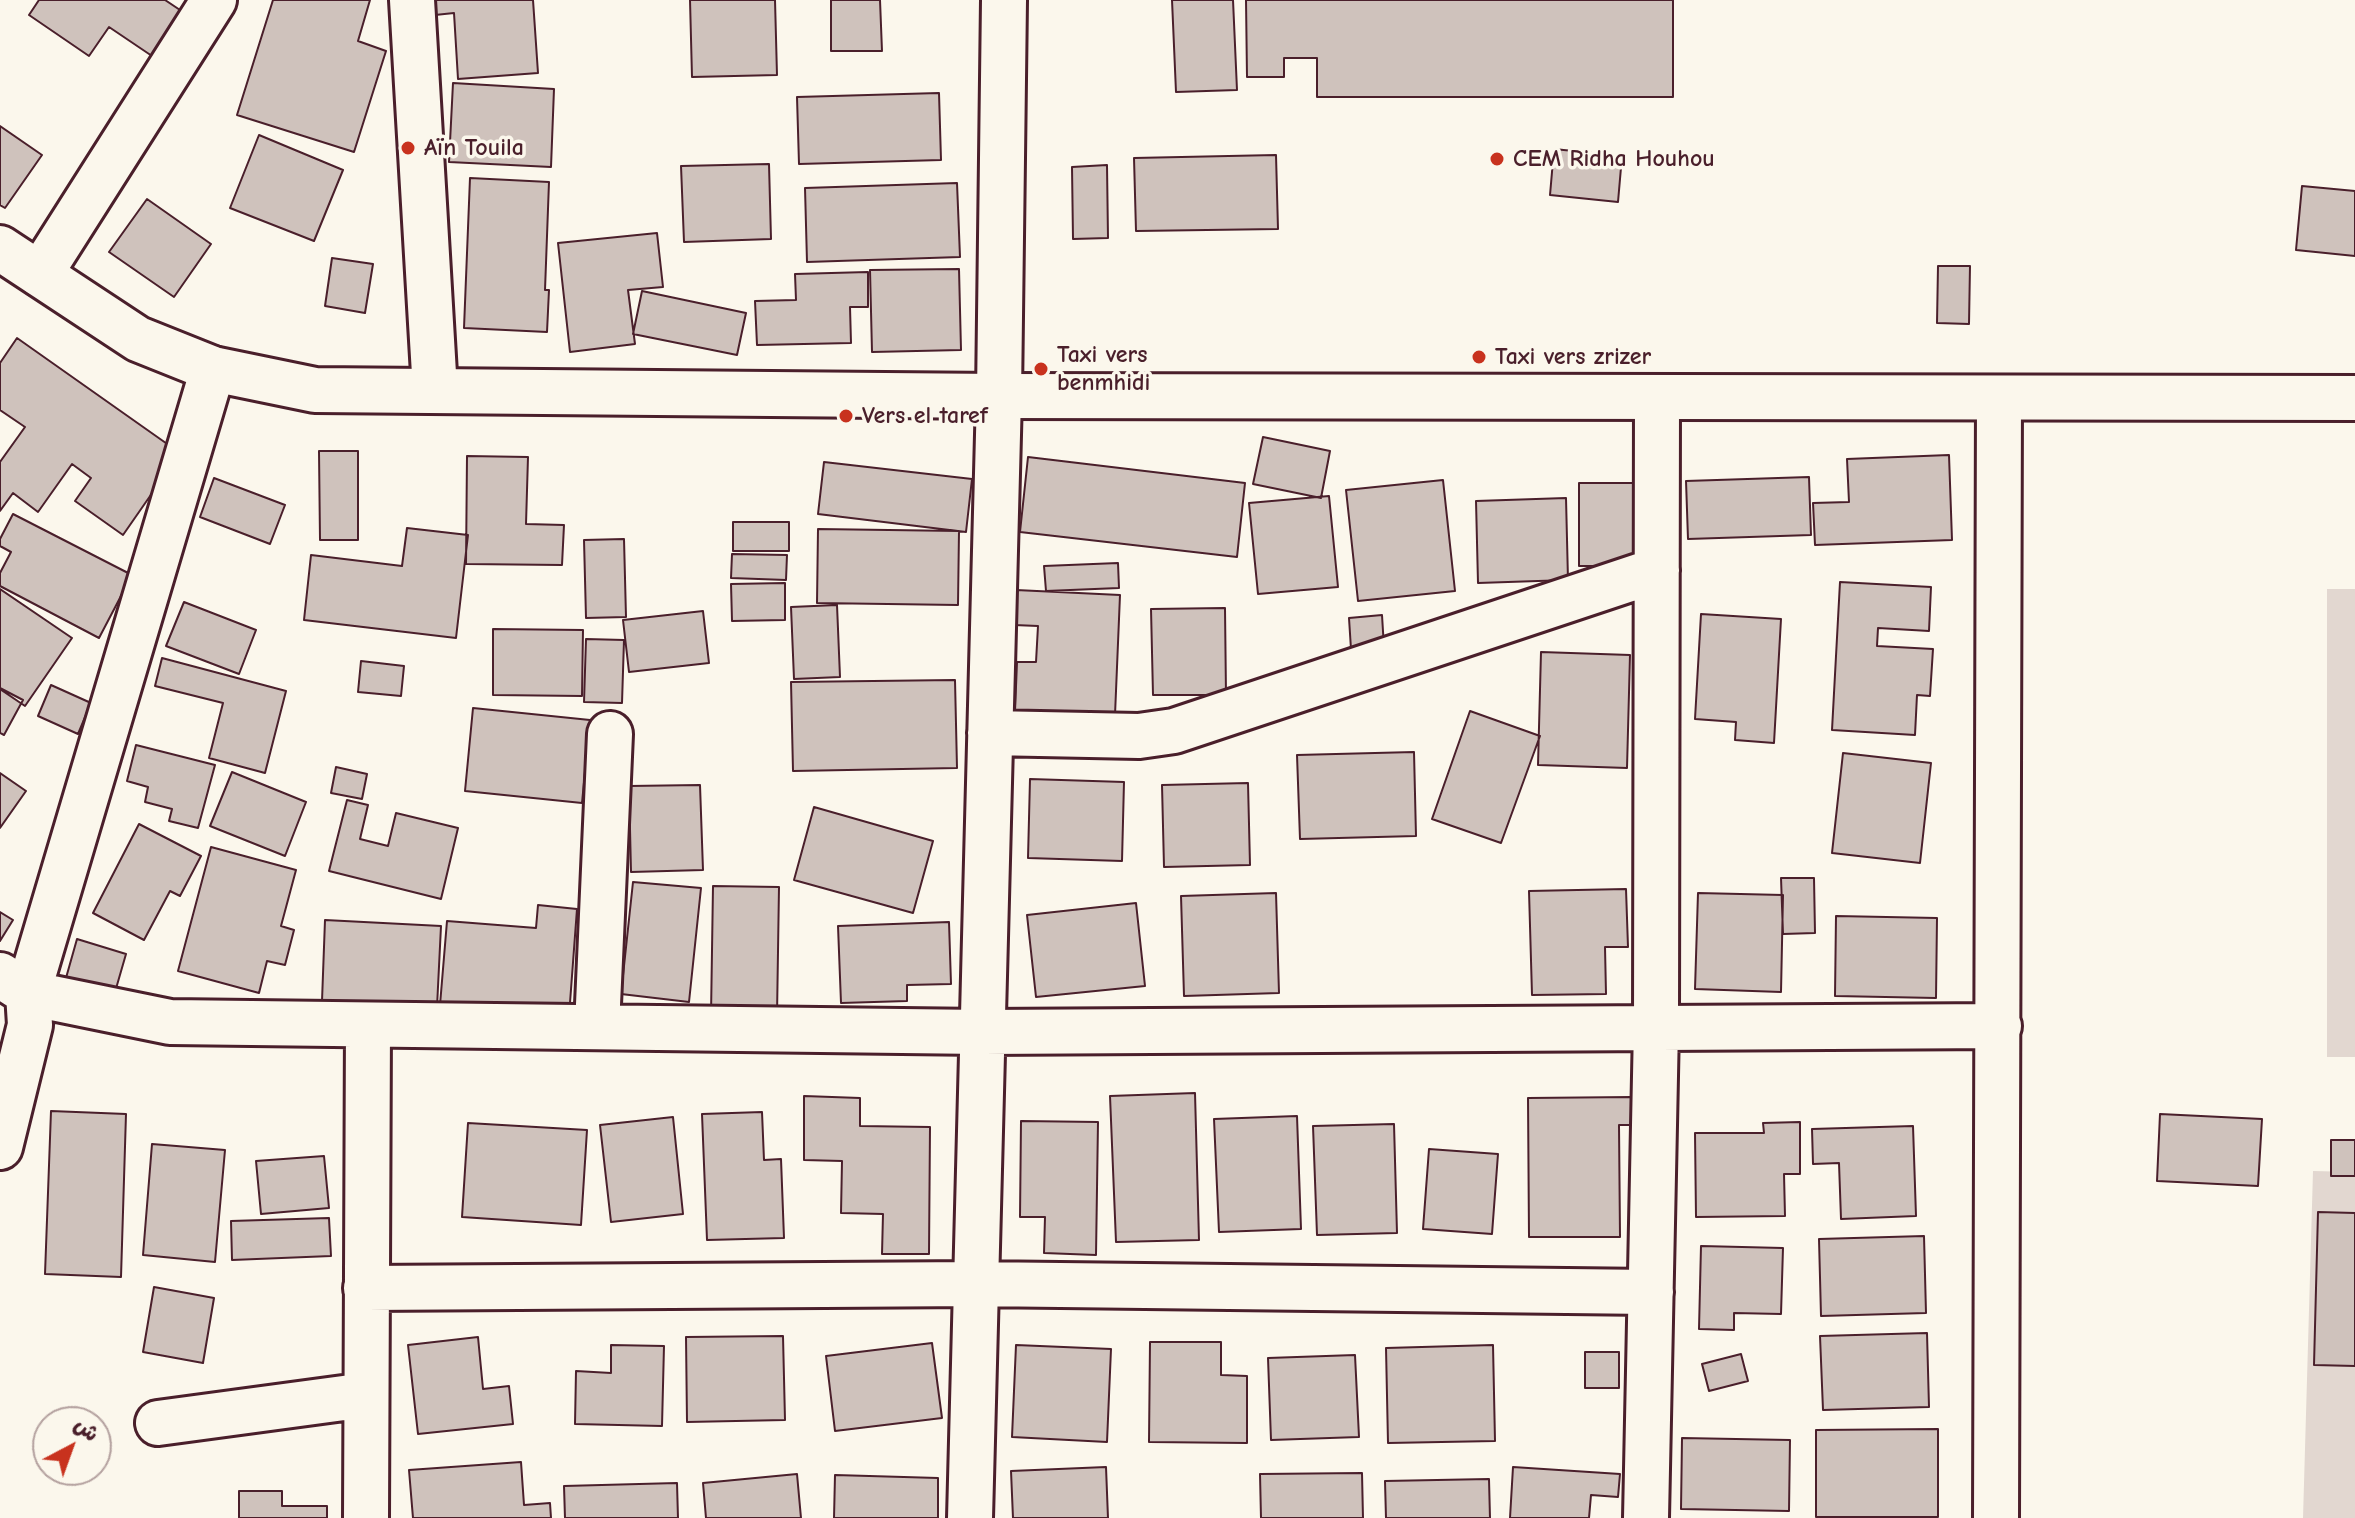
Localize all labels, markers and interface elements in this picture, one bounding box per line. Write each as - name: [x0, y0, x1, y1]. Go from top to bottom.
- place label: Aïn Touila: [424, 134, 524, 162]
- marker: Aïn Touila: [399, 139, 417, 157]
- place label: CEM Ridha Houhou: [1513, 145, 1715, 173]
- marker: CEM Ridha Houhou: [1488, 150, 1506, 168]
- place label: Taxi vers benmhidi: [1057, 341, 1150, 397]
- place label: Taxi vers zrizer: [1495, 343, 1651, 371]
- marker: Taxi vers zrizer: [1470, 348, 1488, 366]
- marker: Taxi vers benmhidi: [1032, 360, 1050, 378]
- place label: Vers el taref: [862, 402, 988, 430]
- marker: Vers el taref: [837, 407, 855, 425]
- north arrow: [32, 1406, 112, 1486]
- text: ش: [69, 1412, 104, 1447]

